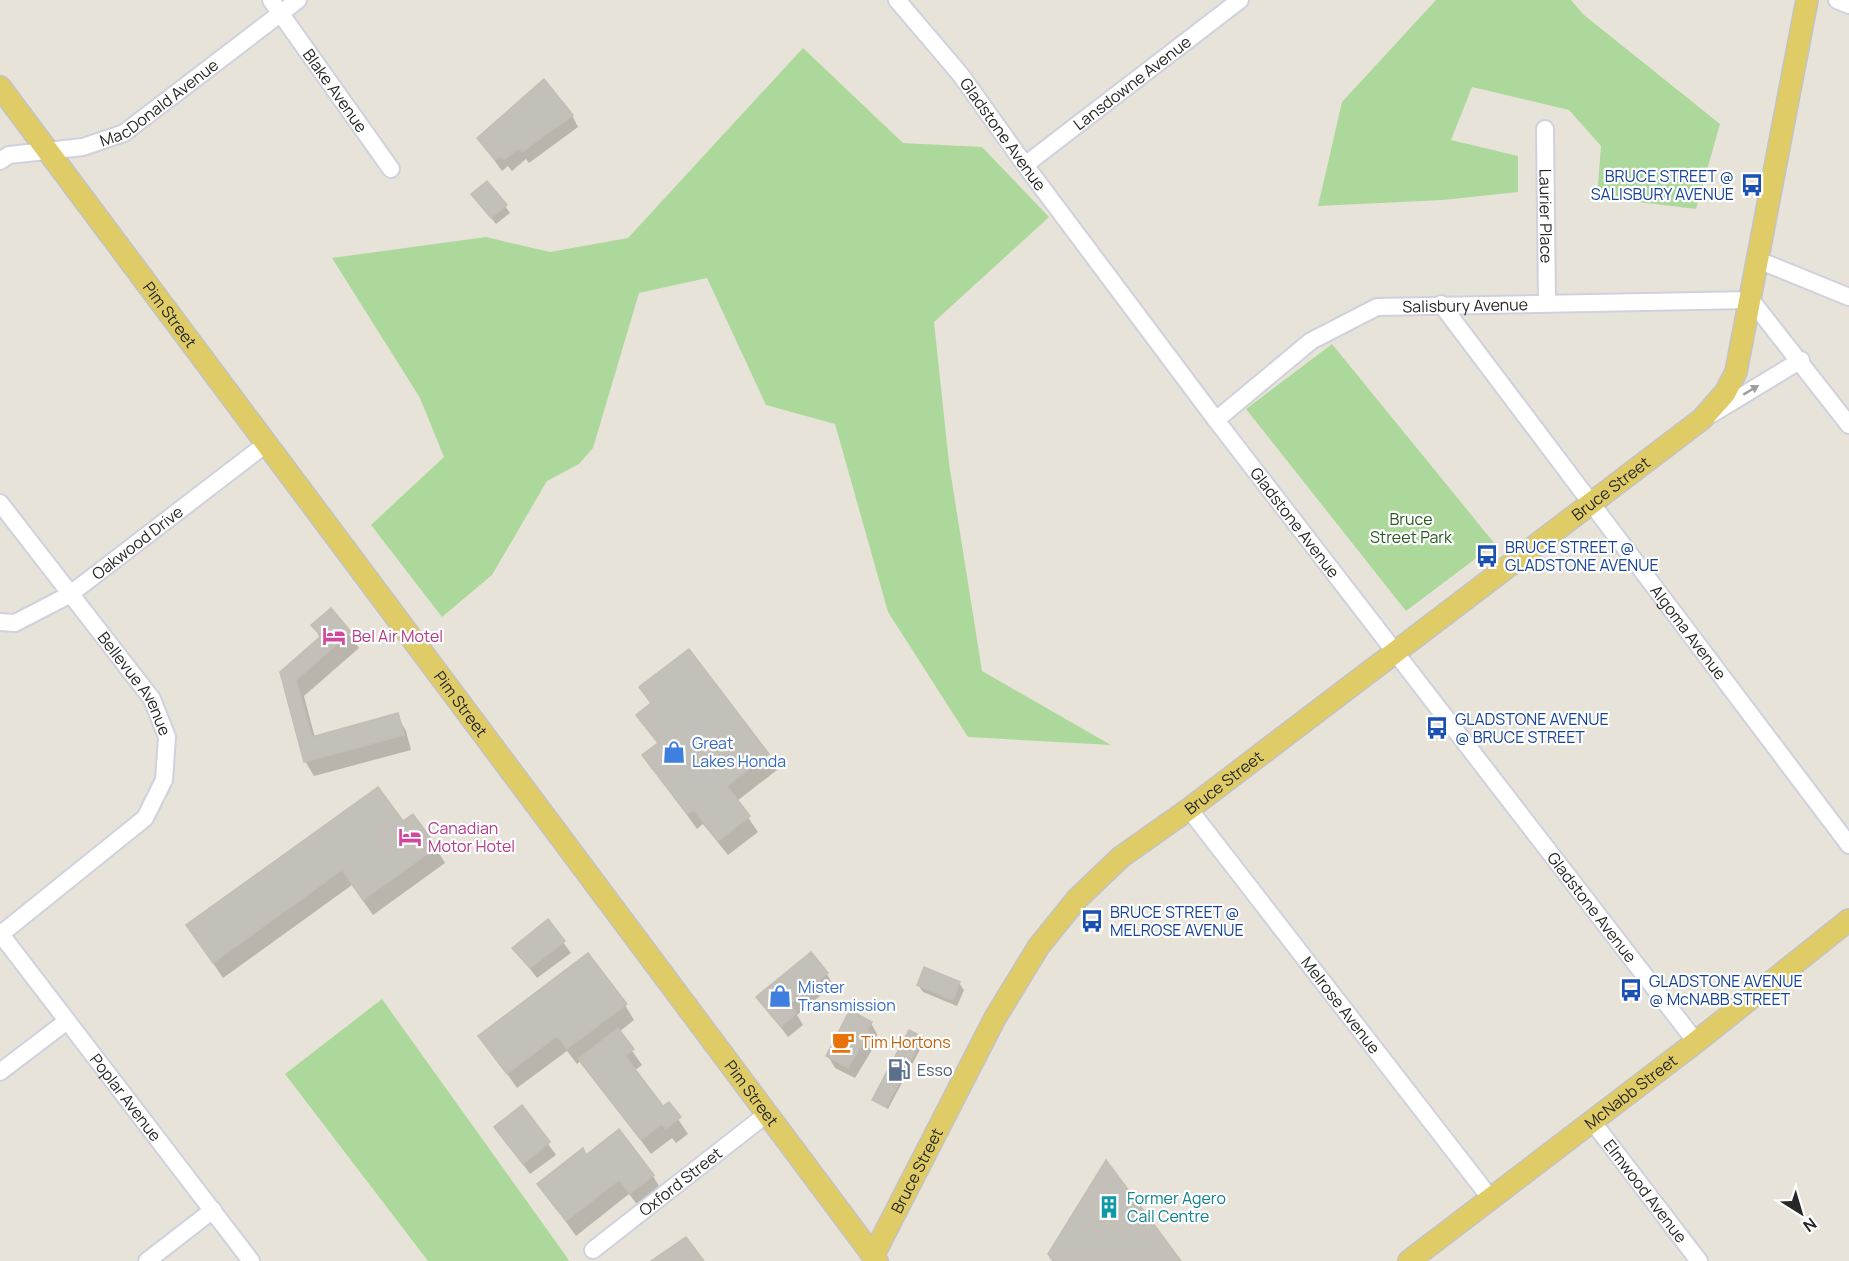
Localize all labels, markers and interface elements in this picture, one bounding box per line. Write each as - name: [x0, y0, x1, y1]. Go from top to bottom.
- street label: Lansdowne Avenue: [1069, 31, 1195, 135]
- street label: Blake Avenue: [298, 44, 372, 137]
- street label: MacDonald Avenue: [97, 54, 223, 152]
- street label: Gladstone Avenue: [955, 73, 1051, 195]
- place label: BRUCE STREET @ SALISBURY AVENUE: [1591, 165, 1734, 205]
- street label: Laurier Place: [1534, 168, 1558, 263]
- bus stop icon: BRUCE STREET @ SALISBURY AVENUE: [1739, 172, 1765, 198]
- street label: Pim Street: [138, 277, 202, 352]
- street label: Salisbury Avenue: [1402, 293, 1528, 318]
- one-way arrow: [1743, 384, 1759, 395]
- street label: Bruce Street: [1567, 451, 1654, 525]
- street label: Gladstone Avenue: [1245, 463, 1345, 582]
- street label: Oakwood Drive: [87, 501, 187, 585]
- park label: Bruce Street Park: [1370, 508, 1453, 548]
- place label: BRUCE STREET @ GLADSTONE AVENUE: [1505, 536, 1659, 576]
- bus stop icon: BRUCE STREET @ GLADSTONE AVENUE: [1474, 543, 1500, 569]
- street label: Algoma Avenue: [1646, 580, 1731, 684]
- hotel icon: Bel Air Motel: [321, 623, 347, 649]
- place label: Bel Air Motel: [352, 625, 443, 647]
- street label: Bellevue Avenue: [93, 627, 176, 739]
- street label: Pim Street: [429, 666, 493, 741]
- place label: GLADSTONE AVENUE @ BRUCE STREET: [1455, 708, 1609, 748]
- bus stop icon: GLADSTONE AVENUE @ BRUCE STREET: [1424, 715, 1450, 741]
- place label: Great Lakes Honda: [692, 732, 786, 772]
- shop icon: Great Lakes Honda: [661, 739, 687, 765]
- street label: Bruce Street: [1180, 746, 1268, 820]
- place label: Canadian Motor Hotel: [428, 817, 515, 857]
- hotel icon: Canadian Motor Hotel: [397, 824, 423, 850]
- street label: Gladstone Avenue: [1542, 847, 1642, 967]
- place label: BRUCE STREET @ MELROSE AVENUE: [1110, 901, 1244, 941]
- bus stop icon: BRUCE STREET @ MELROSE AVENUE: [1079, 908, 1105, 934]
- street label: Melrose Avenue: [1296, 952, 1385, 1058]
- place label: GLADSTONE AVENUE @ McNABB STREET: [1649, 970, 1803, 1010]
- place label: Mister Transmission: [798, 976, 896, 1016]
- bus stop icon: GLADSTONE AVENUE @ McNABB STREET: [1618, 977, 1644, 1003]
- shop icon: Mister Transmission: [767, 983, 793, 1009]
- cafe icon: Tim Hortons: [830, 1029, 856, 1055]
- place label: Tim Hortons: [861, 1031, 951, 1053]
- street label: Poplar Avenue: [85, 1049, 166, 1146]
- street label: McNabb Street: [1580, 1049, 1682, 1134]
- street label: Pim Street: [720, 1056, 784, 1131]
- fuel station icon: Esso: [886, 1057, 912, 1083]
- place label: Esso: [917, 1059, 952, 1081]
- street label: Bruce Street: [886, 1124, 948, 1217]
- street label: Elmwood Avenue: [1599, 1135, 1692, 1247]
- street label: Oxford Street: [634, 1142, 727, 1221]
- north arrow: [1771, 1183, 1831, 1243]
- place label: Former Agero Call Centre: [1127, 1187, 1226, 1227]
- building icon: Former Agero Call Centre: [1096, 1194, 1122, 1220]
- text: N: [1799, 1213, 1821, 1237]

